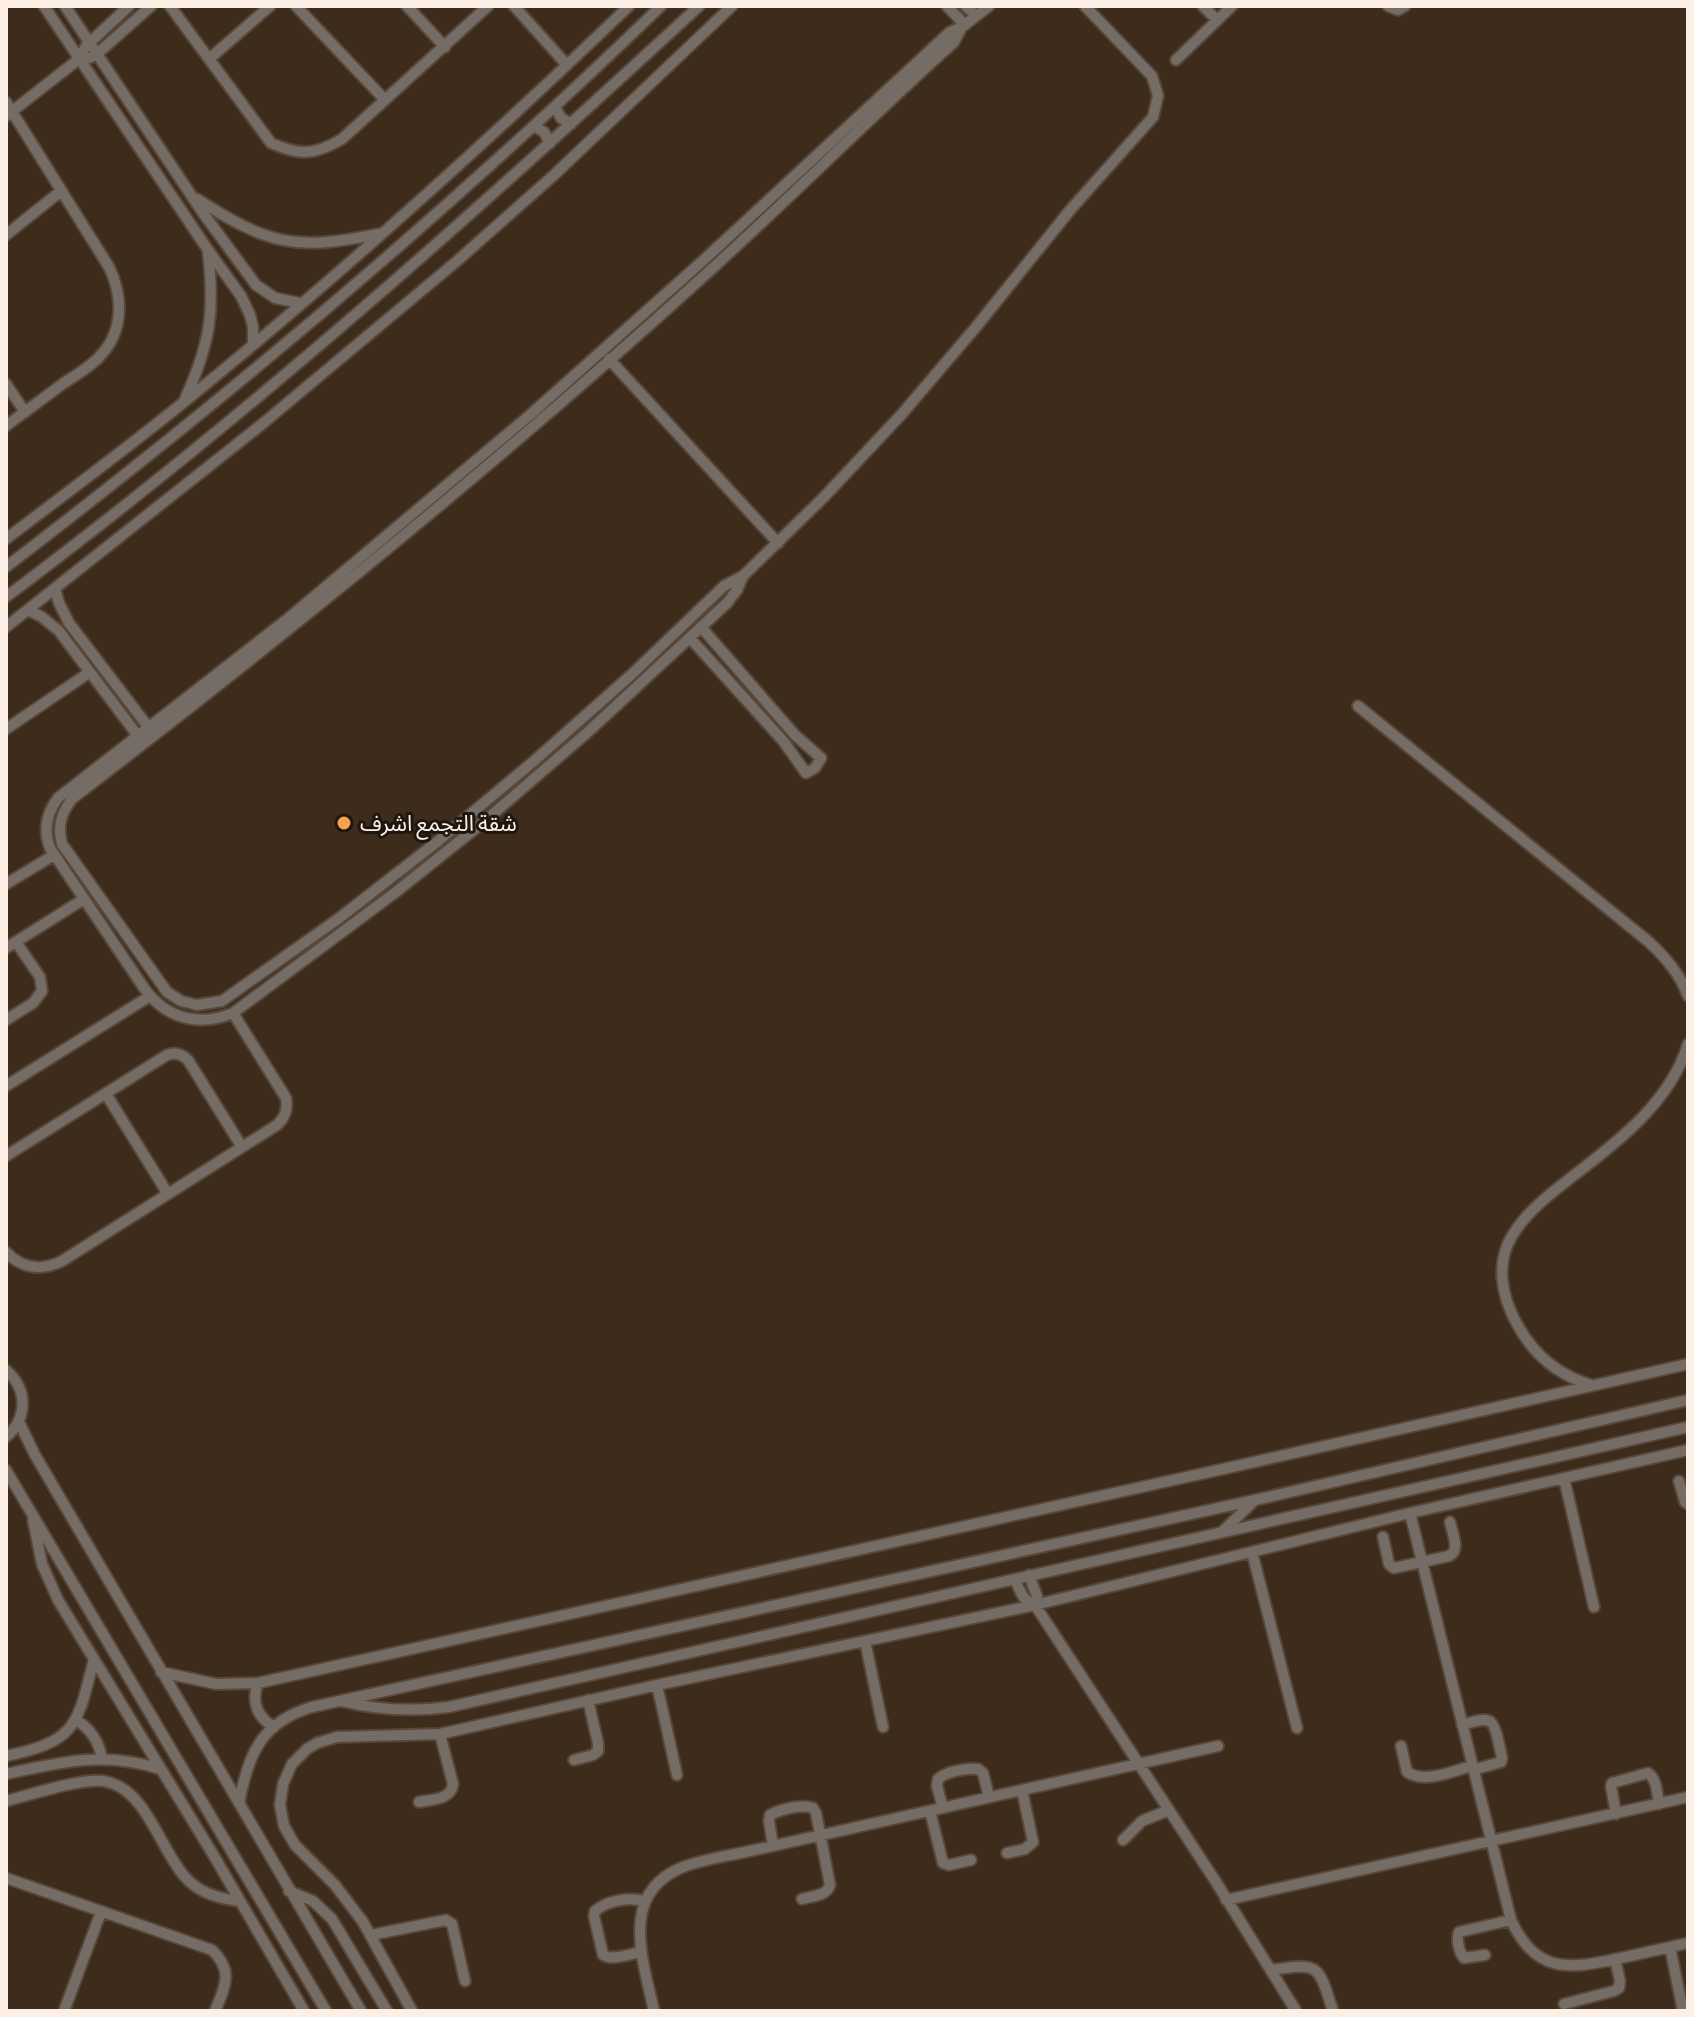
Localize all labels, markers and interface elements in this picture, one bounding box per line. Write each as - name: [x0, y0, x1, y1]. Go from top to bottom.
- place label: شقة التجمع اشرف: [360, 811, 517, 840]
- marker: شقة التجمع اشرف: [335, 814, 353, 832]

